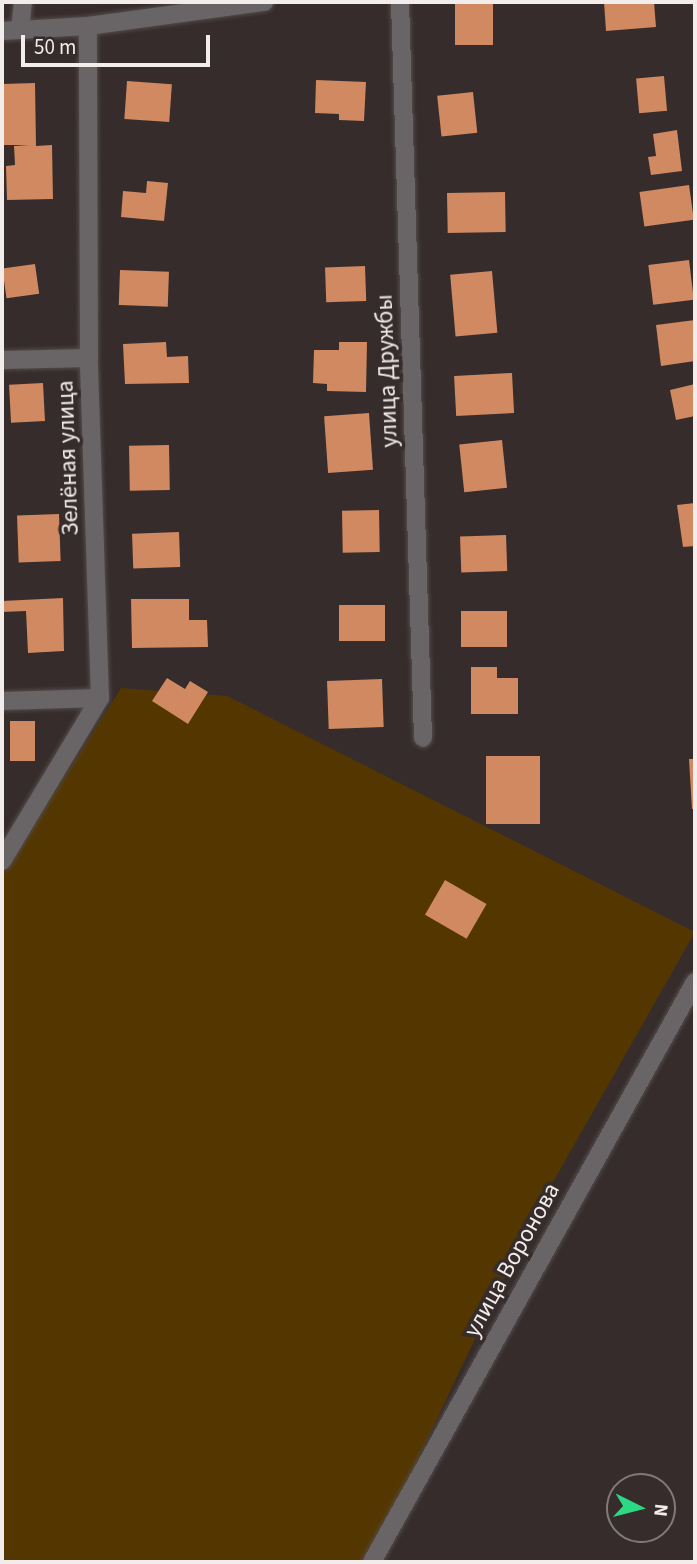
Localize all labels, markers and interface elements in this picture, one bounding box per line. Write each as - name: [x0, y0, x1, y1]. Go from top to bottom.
- scale bar: [24, 21, 214, 65]
- text: 50 m: [34, 32, 76, 62]
- street label: улица Дружбы: [370, 294, 404, 448]
- street label: Зелёная улица: [51, 380, 85, 536]
- street label: улица Воронова: [458, 1178, 566, 1342]
- north arrow: [606, 1473, 676, 1543]
- text: N: [646, 1502, 674, 1518]

